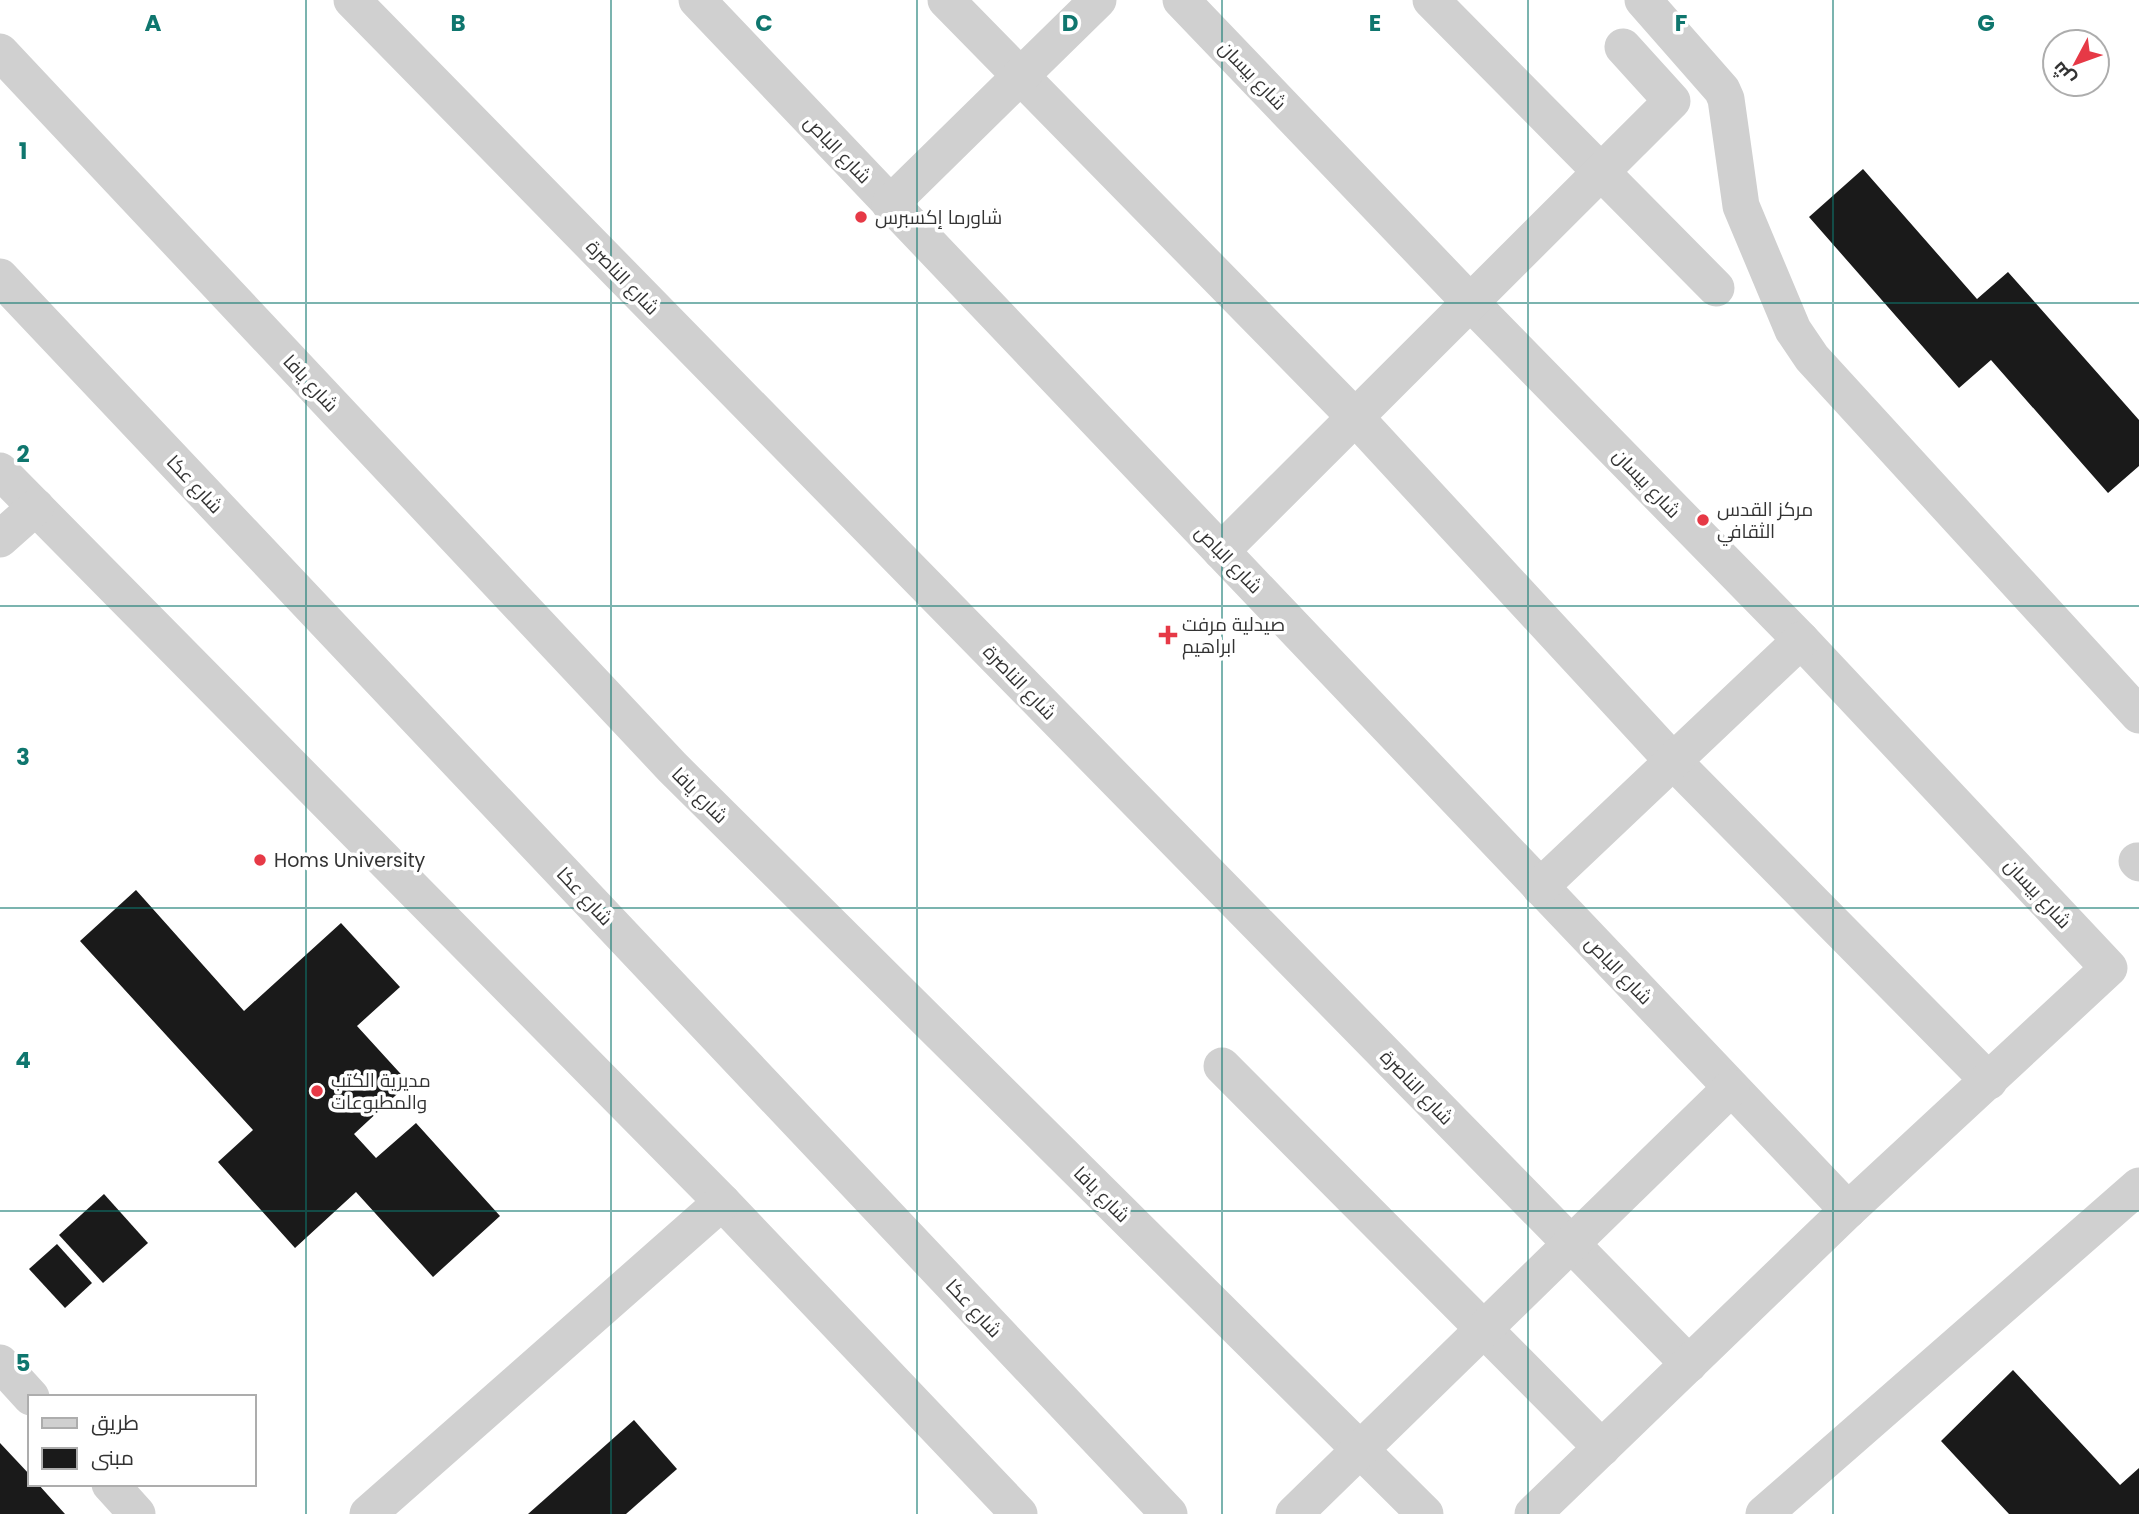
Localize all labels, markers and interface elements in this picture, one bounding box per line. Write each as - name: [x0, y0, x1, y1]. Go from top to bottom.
- text: A: [145, 7, 162, 39]
- text: B: [450, 7, 466, 39]
- text: C: [755, 7, 773, 39]
- text: D: [1062, 7, 1078, 39]
- text: E: [1369, 7, 1381, 39]
- text: F: [1675, 7, 1687, 39]
- text: G: [1977, 7, 1995, 39]
- north arrow: [2041, 28, 2111, 98]
- street label: شارع بيسان: [1213, 35, 1293, 116]
- text: ش: [2045, 56, 2082, 92]
- street label: شارع الباص: [798, 109, 877, 190]
- text: 1: [19, 135, 27, 167]
- place label: شاورما إكسبرس: [875, 204, 1002, 231]
- marker: شاورما إكسبرس: [853, 209, 869, 225]
- street label: شارع الناصرة: [580, 234, 665, 321]
- street label: شارع يافا: [277, 349, 344, 418]
- text: 2: [16, 438, 30, 470]
- street label: شارع بيسان: [1607, 443, 1687, 524]
- street label: شارع عكا: [160, 449, 229, 520]
- place label: مركز القدس الثقافي: [1717, 496, 1813, 546]
- marker: مركز القدس الثقافي: [1695, 512, 1711, 528]
- street label: شارع الباص: [1189, 519, 1268, 600]
- place label: صيدلية مرفت ابراهيم: [1182, 611, 1285, 660]
- marker: صيدلية مرفت ابراهيم: [1160, 627, 1176, 643]
- street label: شارع الناصرة: [977, 639, 1062, 726]
- text: 3: [16, 741, 30, 773]
- street label: شارع يافا: [665, 761, 734, 830]
- place label: Homs University: [274, 847, 426, 874]
- marker: Homs University: [252, 852, 268, 868]
- street label: شارع بيسان: [1998, 852, 2077, 934]
- street label: شارع عكا: [550, 861, 619, 932]
- street label: شارع الباص: [1579, 930, 1658, 1011]
- text: 4: [15, 1044, 31, 1076]
- street label: شارع الناصرة: [1374, 1044, 1459, 1131]
- place label: مديرية الكتب والمطبوعات: [331, 1067, 431, 1116]
- marker: مديرية الكتب والمطبوعات: [309, 1083, 325, 1099]
- street label: شارع يافا: [1067, 1160, 1136, 1229]
- street label: شارع عكا: [939, 1273, 1008, 1344]
- text: 5: [16, 1347, 30, 1379]
- legend: [28, 1395, 256, 1486]
- text: طريق: [91, 1408, 139, 1437]
- text: مبنى: [91, 1443, 134, 1472]

